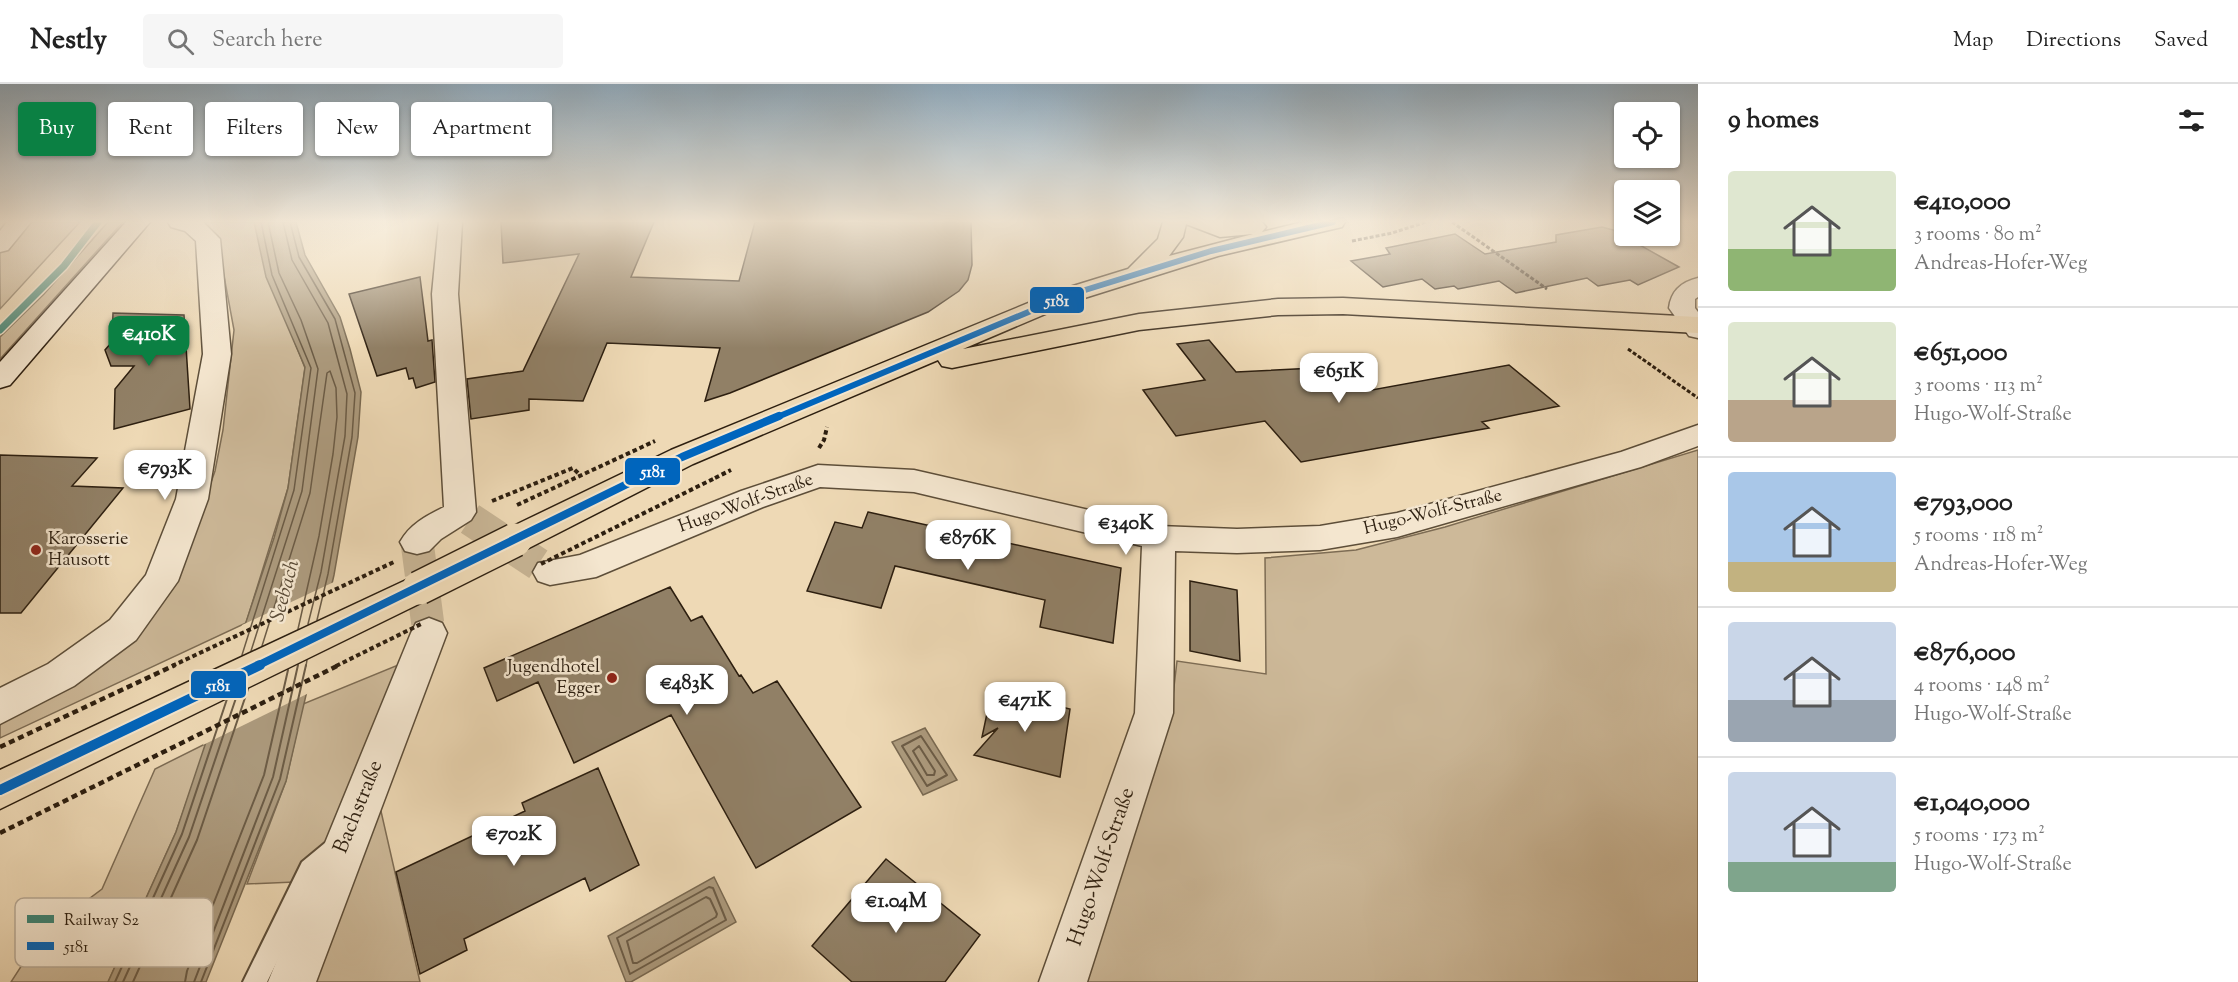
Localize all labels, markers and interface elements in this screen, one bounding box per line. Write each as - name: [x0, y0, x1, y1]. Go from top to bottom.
- search box: [143, 14, 563, 68]
- text: Nestly: [30, 21, 107, 61]
- icon: search: [164, 25, 197, 58]
- text: Search here: [212, 25, 322, 57]
- text: Map: [1953, 26, 1993, 56]
- text: Directions: [2026, 26, 2121, 56]
- text: Saved: [2154, 26, 2208, 56]
- chip: Buy: [18, 102, 96, 156]
- chip: Rent: [108, 102, 193, 156]
- chip: Filters: [205, 102, 303, 156]
- chip: New: [315, 102, 399, 156]
- chip: Apartment: [411, 102, 552, 156]
- map controls: [1614, 102, 1680, 246]
- button: locate: [1614, 102, 1680, 168]
- text: 9 homes: [1728, 102, 1819, 139]
- icon: filters: [2175, 104, 2208, 137]
- button: layers: [1614, 180, 1680, 246]
- text: €410,000: [1914, 184, 2011, 221]
- icon: home: [1776, 195, 1848, 267]
- text: 3 rooms · 80 m²: [1914, 221, 2042, 250]
- text: Andreas-Hofer-Weg: [1914, 250, 2088, 279]
- line badge: 5181: [1029, 286, 1085, 314]
- text: 5181: [1043, 291, 1070, 314]
- pin: €410K: [107, 316, 191, 367]
- text: €410K: [122, 321, 176, 350]
- text: €651,000: [1914, 335, 2008, 372]
- icon: home: [1776, 346, 1848, 418]
- pin: €651K: [1297, 353, 1381, 404]
- text: €651K: [1314, 358, 1364, 387]
- text: 3 rooms · 113 m²: [1914, 372, 2043, 401]
- text: Hugo-Wolf-Straße: [1914, 401, 2072, 430]
- pin: €793K: [123, 450, 207, 501]
- text: €793K: [138, 455, 192, 484]
- line badge: 5181: [624, 457, 681, 486]
- text: 5181: [639, 462, 666, 485]
- street label: Hugo-Wolf-Straße: [675, 468, 817, 540]
- street label: Hugo-Wolf-Straße: [1361, 483, 1505, 543]
- text: €793,000: [1914, 485, 2013, 522]
- icon: home: [1776, 496, 1848, 568]
- pin: €340K: [1084, 505, 1168, 556]
- text: €340K: [1098, 510, 1154, 539]
- pin: €876K: [926, 520, 1010, 571]
- text: 5 rooms · 118 m²: [1914, 522, 2044, 551]
- text: €876K: [940, 525, 996, 554]
- place label: Karosserie Hausott: [48, 527, 128, 574]
- marker: Karosserie Hausott: [29, 543, 43, 557]
- text: Andreas-Hofer-Weg: [1914, 551, 2088, 580]
- water label: Seebach: [264, 557, 308, 625]
- text: €876,000: [1914, 635, 2015, 672]
- icon: home: [1776, 646, 1848, 718]
- place label: Jugendhotel Egger: [506, 655, 600, 702]
- pin: €483K: [645, 665, 729, 716]
- line badge: 5181: [190, 670, 247, 699]
- text: €483K: [660, 670, 714, 699]
- marker: Jugendhotel Egger: [605, 671, 619, 685]
- text: 4 rooms · 148 m²: [1914, 672, 2050, 701]
- text: 5181: [204, 676, 231, 699]
- pin: €471K: [983, 682, 1067, 733]
- text: €471K: [999, 687, 1051, 716]
- text: Hugo-Wolf-Straße: [1914, 701, 2072, 730]
- street label: Bachstraße: [327, 756, 391, 858]
- street label: Hugo-Wolf-Straße: [1061, 784, 1143, 950]
- text: €1,040,000: [1914, 785, 2030, 822]
- icon: home: [1776, 796, 1848, 868]
- pin: €702K: [472, 816, 556, 867]
- text: €702K: [486, 821, 542, 850]
- text: 5 rooms · 173 m²: [1914, 822, 2045, 851]
- text: Hugo-Wolf-Straße: [1914, 851, 2072, 880]
- pin: €1.04M: [847, 883, 945, 934]
- text: €1.04M: [865, 888, 927, 917]
- legend: [15, 898, 213, 967]
- text: Railway S2: [64, 910, 140, 933]
- text: 5181: [63, 937, 89, 960]

